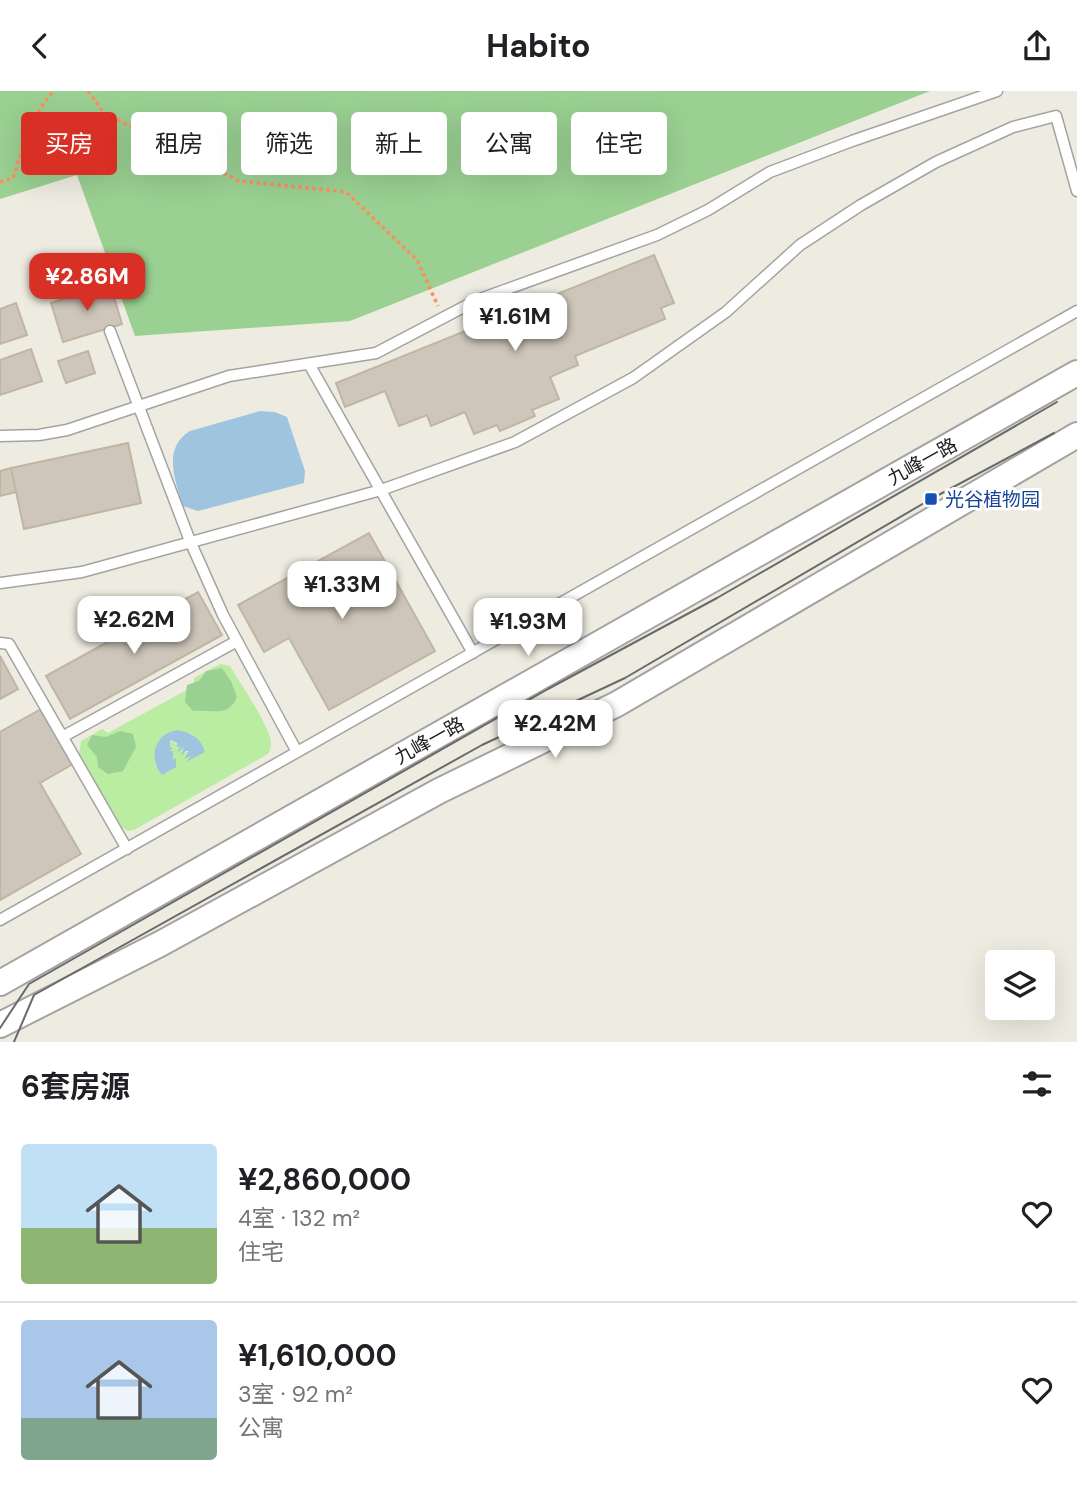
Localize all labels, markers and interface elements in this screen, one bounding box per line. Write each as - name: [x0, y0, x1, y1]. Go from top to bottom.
- text: Habito: [486, 25, 591, 67]
- icon: back: [21, 27, 59, 65]
- icon: share: [1018, 27, 1056, 65]
- chip: 买房: [21, 112, 117, 175]
- chip: 租房: [131, 112, 227, 175]
- chip: 筛选: [241, 112, 337, 175]
- chip: 新上: [351, 112, 447, 175]
- chip: 公寓: [461, 112, 557, 175]
- chip: 住宅: [571, 112, 667, 175]
- pin: ¥2.86M: [30, 253, 144, 313]
- text: ¥2.86M: [45, 261, 129, 291]
- pin: ¥1.61M: [458, 293, 572, 353]
- text: ¥1.61M: [479, 301, 551, 331]
- street label: 九峰一路: [883, 432, 962, 491]
- place label: 光谷植物园: [945, 487, 1040, 512]
- marker: 光谷植物园: [923, 491, 939, 507]
- pin: ¥1.33M: [285, 561, 399, 621]
- text: ¥1.33M: [303, 569, 381, 599]
- pin: ¥2.62M: [77, 596, 191, 656]
- pin: ¥1.93M: [471, 599, 585, 658]
- text: ¥2.62M: [93, 604, 175, 634]
- text: ¥1.93M: [489, 606, 567, 636]
- pin: ¥2.42M: [498, 701, 612, 760]
- text: ¥2.42M: [514, 708, 596, 738]
- street label: 九峰一路: [390, 711, 469, 770]
- map controls: [985, 950, 1055, 1020]
- button: layers: [985, 950, 1055, 1020]
- icon: filters: [1018, 1065, 1056, 1103]
- text: 6套房源: [21, 1067, 130, 1106]
- text: ¥2,860,000: [238, 1160, 411, 1199]
- icon: home: [77, 1172, 161, 1256]
- icon: heart: [1018, 1195, 1056, 1233]
- text: 4室 · 132 m²: [238, 1203, 360, 1233]
- text: 住宅: [238, 1237, 284, 1267]
- text: ¥1,610,000: [238, 1336, 397, 1375]
- icon: home: [77, 1348, 161, 1432]
- icon: heart: [1018, 1371, 1056, 1409]
- text: 3室 · 92 m²: [238, 1379, 353, 1409]
- text: 公寓: [238, 1413, 284, 1443]

